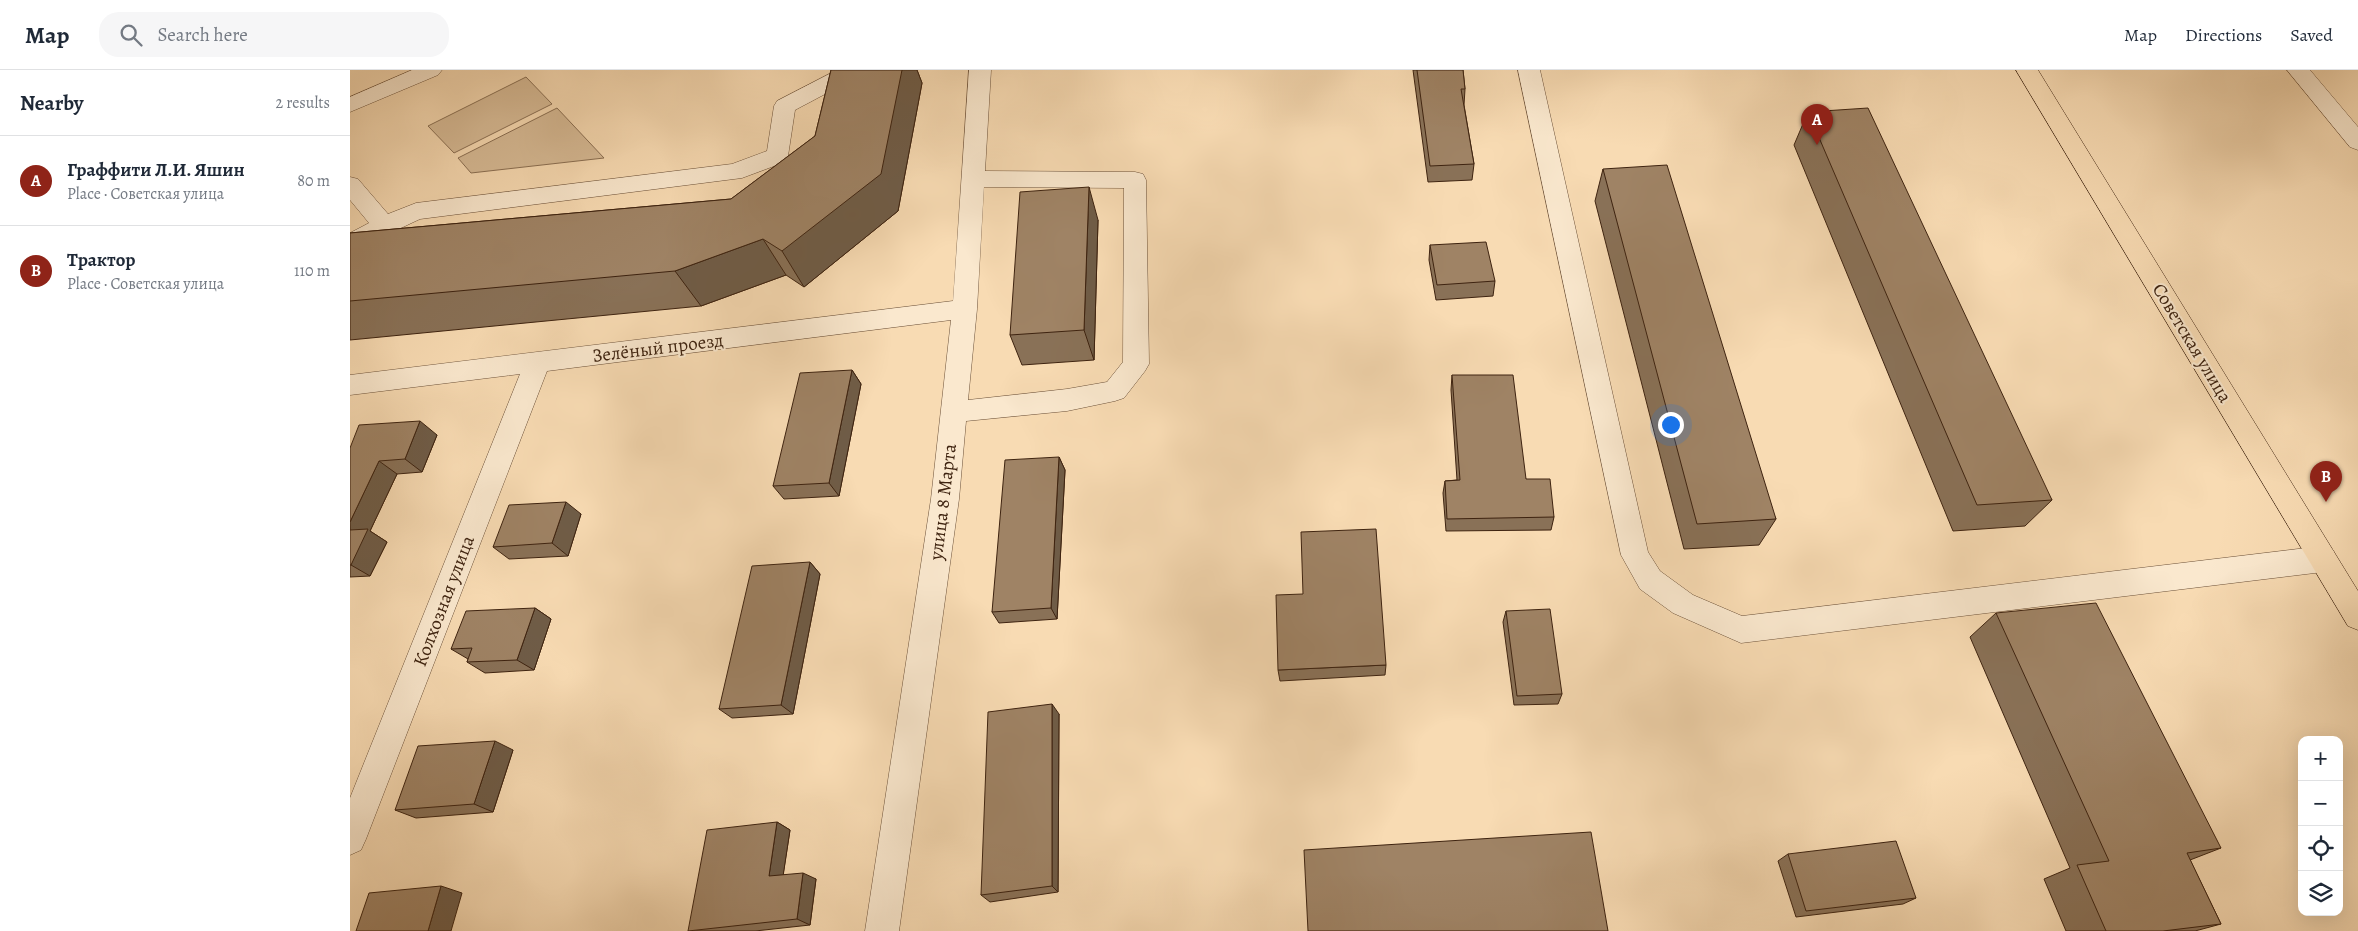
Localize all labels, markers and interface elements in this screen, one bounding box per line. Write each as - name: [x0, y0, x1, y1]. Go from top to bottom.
- search box: [99, 12, 449, 57]
- text: Map: [25, 19, 69, 51]
- icon: search: [117, 21, 145, 49]
- text: Search here: [157, 22, 248, 48]
- text: Map: [2124, 23, 2157, 47]
- text: Directions: [2185, 23, 2262, 47]
- text: Saved: [2290, 23, 2333, 47]
- text: Nearby: [20, 89, 83, 117]
- text: 2 results: [275, 92, 330, 114]
- pin: A: [1801, 104, 1833, 145]
- text: Граффити Л.И. Яшин: [67, 157, 245, 183]
- text: A: [31, 170, 41, 192]
- text: 80 m: [297, 170, 330, 192]
- text: Place · Советская улица: [67, 183, 224, 205]
- text: Трактор: [67, 247, 135, 273]
- text: B: [31, 260, 41, 282]
- text: 110 m: [294, 260, 330, 282]
- text: Place · Советская улица: [67, 273, 224, 295]
- street label: Советская улица: [2146, 278, 2238, 408]
- street label: Зелёный проезд: [591, 327, 725, 369]
- your location: [1658, 412, 1684, 438]
- street label: улица 8 Марта: [923, 442, 963, 563]
- pin: B: [2310, 461, 2342, 502]
- street label: Колхозная улица: [407, 531, 481, 670]
- map controls: [2298, 736, 2343, 916]
- button: +: [2298, 736, 2343, 781]
- button: −: [2298, 781, 2343, 826]
- button: locate: [2298, 826, 2343, 871]
- button: layers: [2298, 871, 2343, 916]

